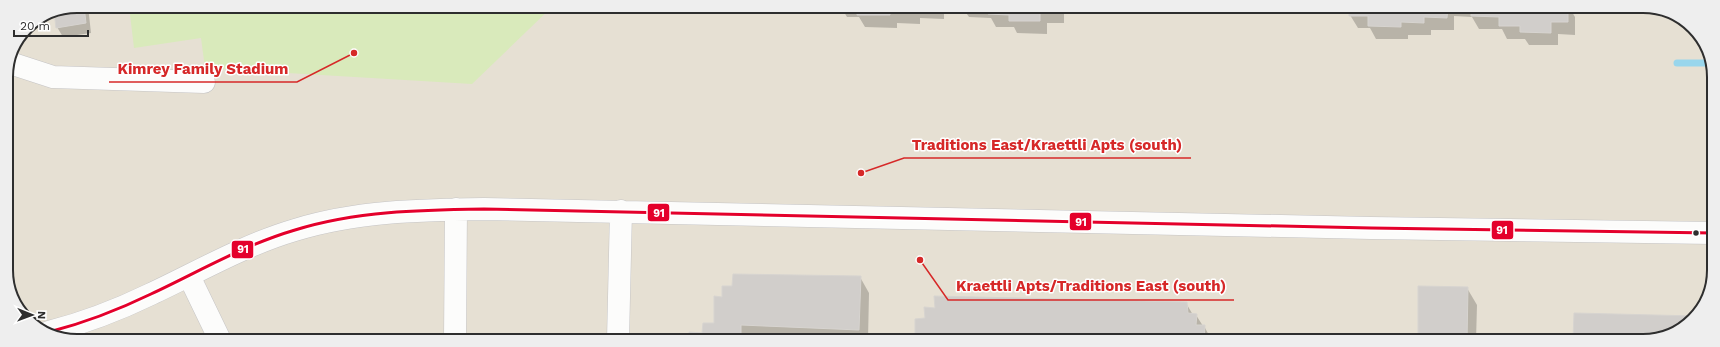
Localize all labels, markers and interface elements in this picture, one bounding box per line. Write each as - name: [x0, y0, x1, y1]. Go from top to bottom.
- scale bar: [14, 12, 88, 38]
- text: 20 m: [20, 19, 50, 33]
- callout: Kimrey Family Stadium: [109, 55, 297, 82]
- text: Kimrey Family Stadium: [118, 60, 288, 78]
- callout: Traditions East/Kraettli Apts (south): [904, 131, 1191, 158]
- text: Traditions East/Kraettli Apts (south): [912, 136, 1182, 154]
- line badge: 91: [647, 203, 670, 222]
- text: 91: [653, 207, 665, 220]
- line badge: 91: [1069, 212, 1092, 231]
- text: 91: [1075, 216, 1087, 229]
- line badge: 91: [1491, 220, 1514, 240]
- text: 91: [1496, 224, 1508, 237]
- unlabelled marker: [1691, 228, 1701, 238]
- line badge: 91: [231, 240, 254, 259]
- text: 91: [237, 243, 249, 256]
- callout: Kraettli Apts/Traditions East (south): [948, 273, 1234, 300]
- text: Kraettli Apts/Traditions East (south): [956, 277, 1226, 295]
- north arrow: [12, 295, 52, 335]
- text: N: [35, 311, 48, 319]

